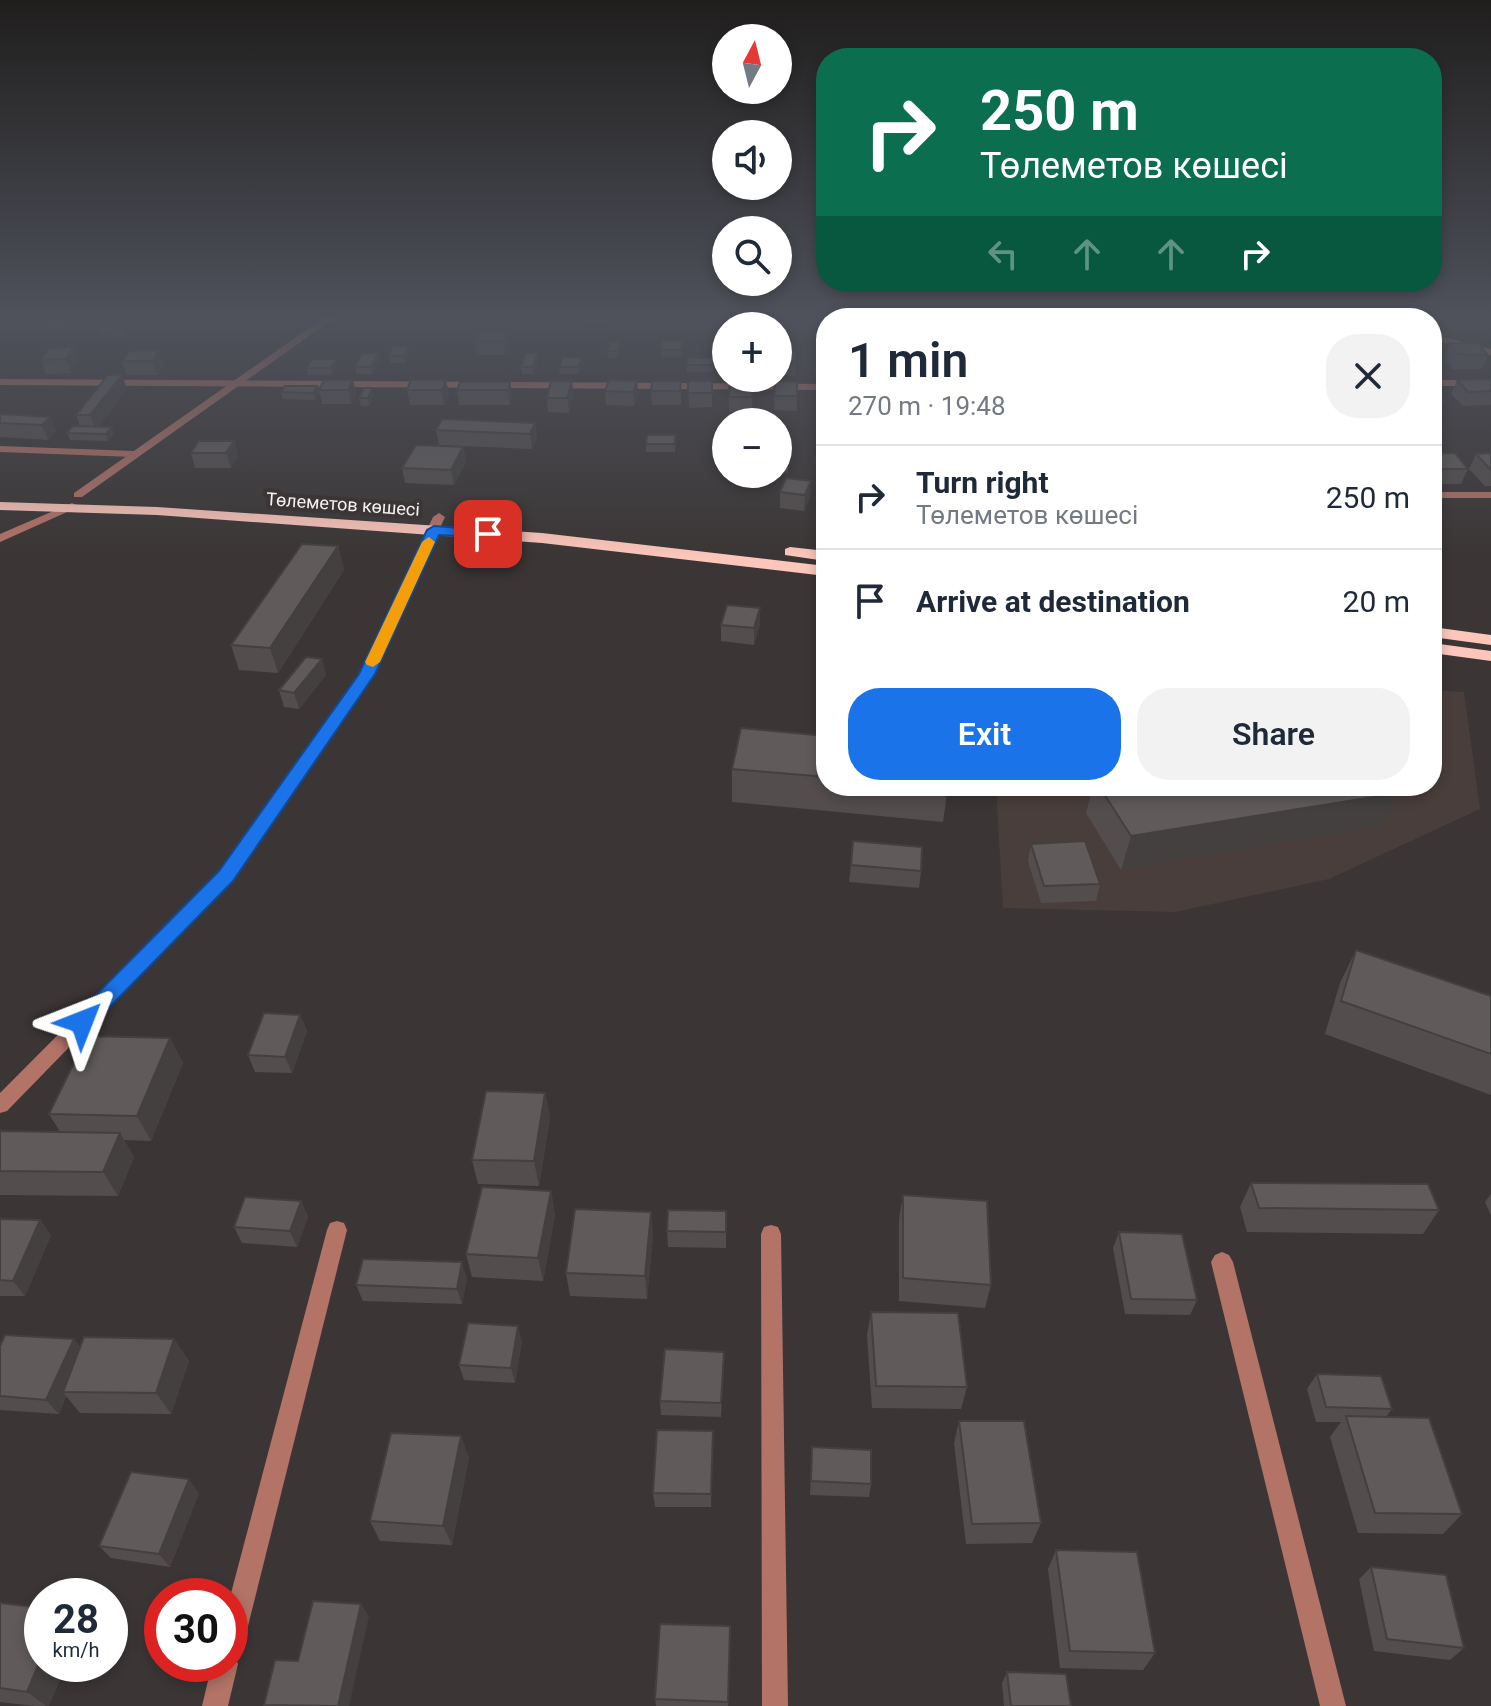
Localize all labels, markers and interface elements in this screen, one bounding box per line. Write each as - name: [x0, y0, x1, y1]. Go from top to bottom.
- north arrow: [712, 24, 792, 104]
- map controls: [712, 24, 792, 488]
- text: 250 m: [980, 78, 1139, 144]
- icon: right: [848, 80, 952, 184]
- button: sound: [712, 120, 792, 200]
- text: Төлеметов көшесі: [980, 145, 1288, 187]
- button: search: [712, 216, 792, 296]
- icon: left: [981, 232, 1025, 276]
- icon: ahead: [1065, 232, 1109, 276]
- icon: ahead: [1149, 232, 1193, 276]
- icon: right: [1233, 232, 1277, 276]
- button: +: [712, 312, 792, 392]
- text: 1 min: [848, 332, 968, 389]
- button: close: [1326, 334, 1410, 418]
- text: 270 m · 19:48: [848, 391, 1006, 421]
- button: −: [712, 408, 792, 488]
- text: Turn right: [916, 465, 1049, 500]
- icon: right: [848, 475, 892, 519]
- text: 250 m: [1326, 480, 1410, 515]
- street label: Төлеметов көшесі: [266, 488, 420, 520]
- pin: [454, 500, 522, 568]
- text: Төлеметов көшесі: [916, 500, 1138, 530]
- icon: arrive: [466, 512, 510, 556]
- icon: arrive: [848, 579, 892, 623]
- text: Arrive at destination: [916, 584, 1190, 619]
- text: 20 m: [1343, 584, 1410, 619]
- button: Exit: [848, 688, 1121, 780]
- button: Share: [1137, 688, 1410, 780]
- position arrow: [40, 980, 124, 1064]
- speed limit sign: 30: [144, 1578, 248, 1682]
- text: 28: [53, 1596, 99, 1643]
- text: km/h: [53, 1638, 99, 1662]

